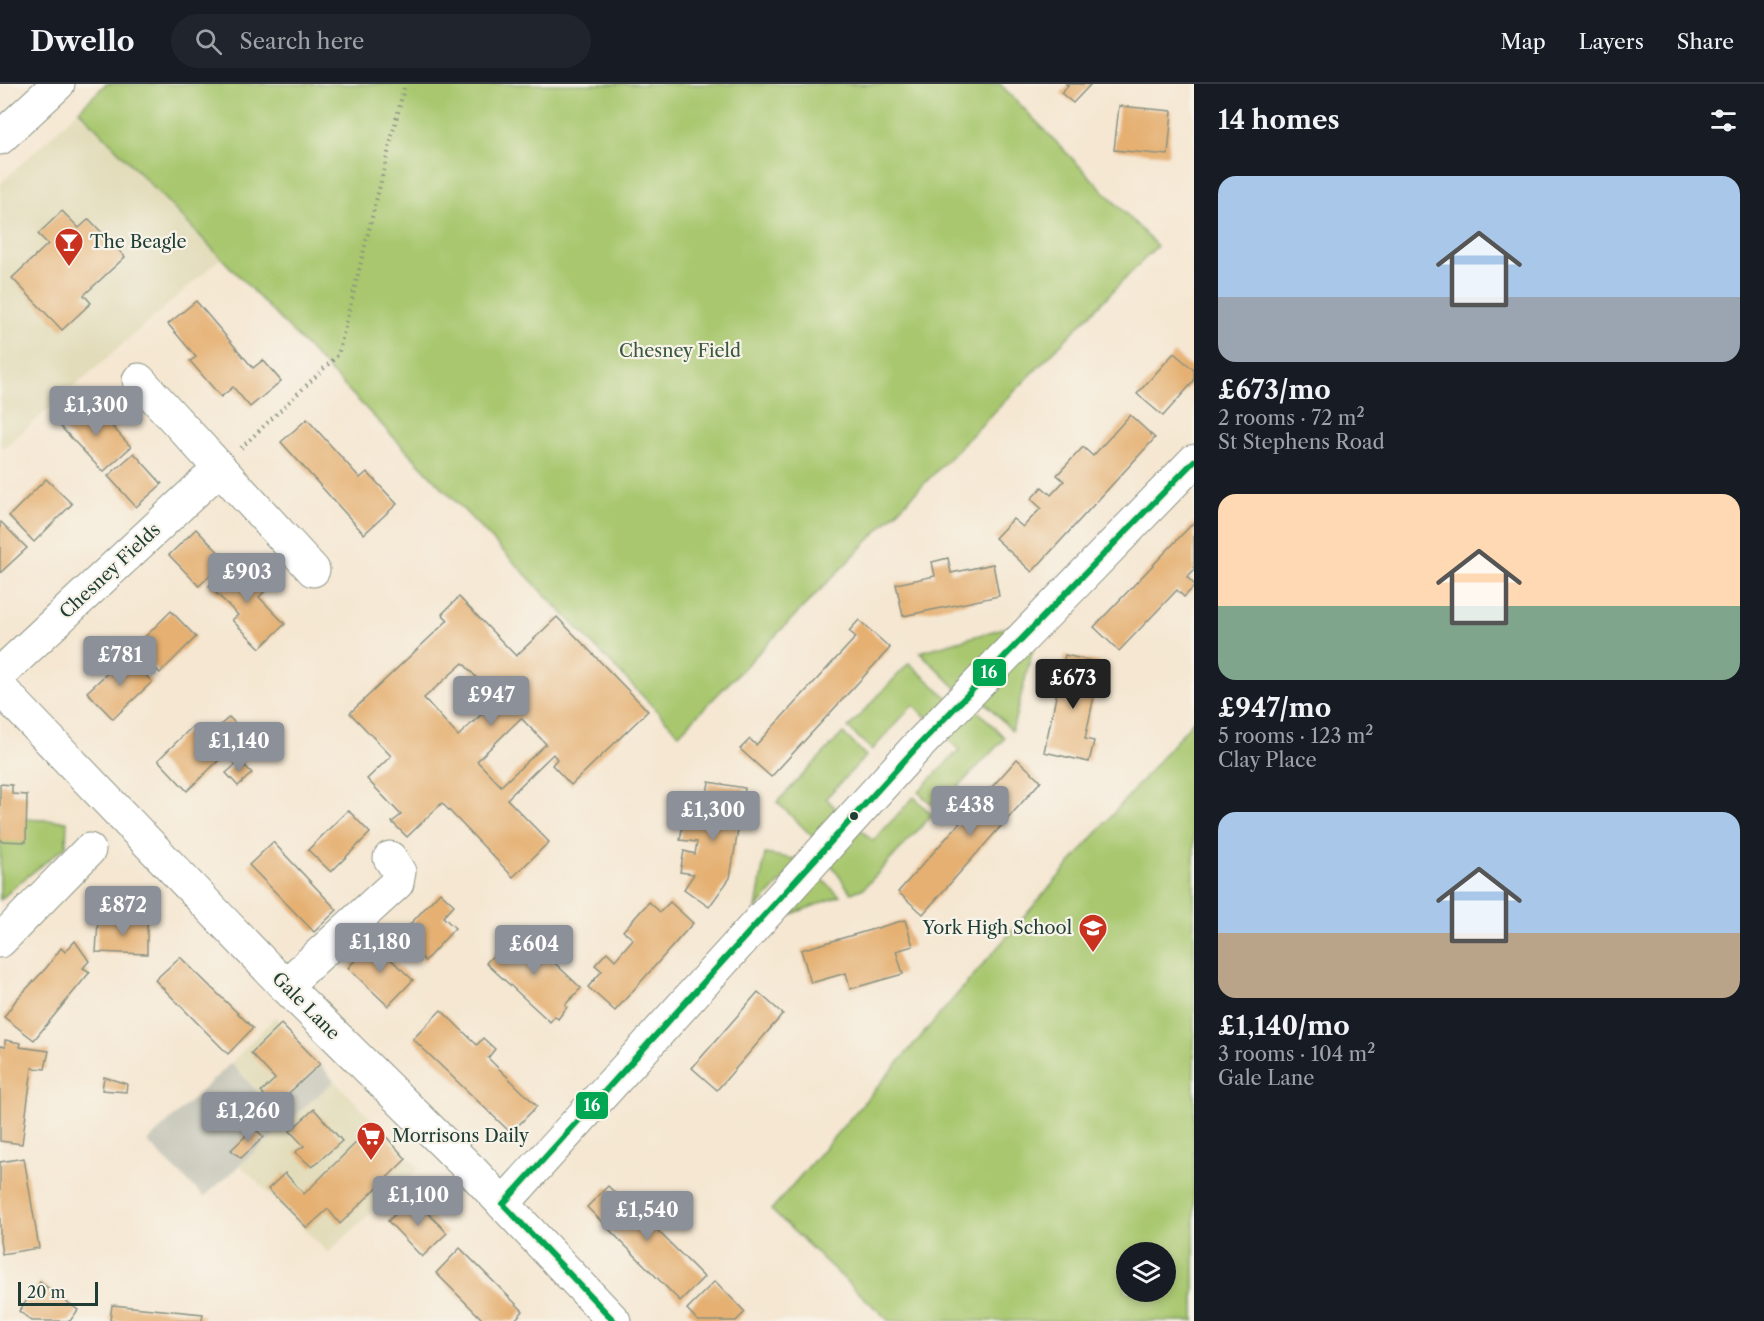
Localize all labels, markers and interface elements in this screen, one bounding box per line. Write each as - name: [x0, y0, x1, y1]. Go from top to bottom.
- search box: [171, 14, 591, 68]
- text: Dwello: [30, 24, 135, 58]
- icon: search: [192, 25, 225, 58]
- text: Search here: [240, 28, 364, 55]
- text: Map: [1501, 29, 1546, 54]
- text: Layers: [1579, 29, 1644, 54]
- text: Share: [1677, 29, 1734, 54]
- text: 14 homes: [1218, 104, 1340, 136]
- icon: filters: [1707, 104, 1740, 137]
- icon: home: [1425, 215, 1533, 323]
- bar icon: The Beagle: [53, 226, 85, 268]
- place label: The Beagle: [90, 231, 187, 253]
- park label: Chesney Field: [619, 340, 741, 362]
- text: £673/mo: [1218, 374, 1331, 406]
- pin: £1,300: [47, 386, 145, 437]
- text: £1,300: [64, 393, 128, 417]
- text: 2 rooms · 72 m²: [1218, 406, 1365, 430]
- text: St Stephens Road: [1218, 430, 1385, 454]
- street label: Chesney Fields: [55, 519, 165, 623]
- icon: home: [1425, 533, 1533, 641]
- pin: £903: [211, 553, 283, 604]
- text: £903: [222, 560, 272, 584]
- pin: £781: [84, 636, 156, 687]
- text: £781: [97, 643, 143, 667]
- line badge: 16: [972, 658, 1007, 687]
- pin: £673: [1037, 659, 1109, 710]
- text: 16: [981, 662, 998, 682]
- text: £673: [1050, 666, 1096, 690]
- pin: £947: [455, 676, 527, 727]
- text: £947: [467, 683, 515, 707]
- text: £947/mo: [1218, 692, 1331, 724]
- pin: £1,140: [190, 722, 288, 773]
- text: 5 rooms · 123 m²: [1218, 724, 1374, 748]
- text: £1,140: [208, 729, 270, 753]
- text: Clay Place: [1218, 748, 1317, 772]
- pin: £438: [934, 786, 1006, 837]
- pin: £1,300: [664, 791, 762, 842]
- text: £438: [946, 793, 994, 817]
- text: £1,300: [681, 798, 745, 822]
- unlabelled marker: [848, 810, 860, 822]
- icon: home: [1425, 851, 1533, 959]
- pin: £872: [87, 886, 159, 937]
- text: £872: [99, 893, 147, 917]
- school or university icon: York High School: [1077, 912, 1109, 954]
- place label: York High School: [921, 917, 1072, 939]
- pin: £1,180: [331, 923, 429, 974]
- pin: £604: [498, 925, 570, 976]
- text: £1,180: [349, 930, 411, 954]
- text: £604: [509, 932, 559, 956]
- street label: Gale Lane: [268, 968, 344, 1044]
- text: £1,140/mo: [1218, 1010, 1350, 1042]
- text: 3 rooms · 104 m²: [1218, 1042, 1375, 1066]
- text: Gale Lane: [1218, 1066, 1315, 1090]
- line badge: 16: [575, 1091, 609, 1120]
- pin: £1,260: [199, 1092, 297, 1143]
- text: 16: [584, 1095, 601, 1115]
- text: £1,260: [216, 1099, 280, 1123]
- supermarket icon: Morrisons Daily: [355, 1120, 387, 1162]
- place label: Morrisons Daily: [392, 1125, 530, 1147]
- pin: £1,100: [369, 1176, 467, 1227]
- text: £1,100: [387, 1183, 449, 1207]
- pin: £1,540: [598, 1191, 696, 1242]
- text: £1,540: [615, 1198, 679, 1222]
- map controls: [1116, 1242, 1176, 1302]
- button: layers: [1116, 1242, 1176, 1302]
- scale bar: [18, 1279, 98, 1306]
- text: 20 m: [27, 1282, 66, 1302]

